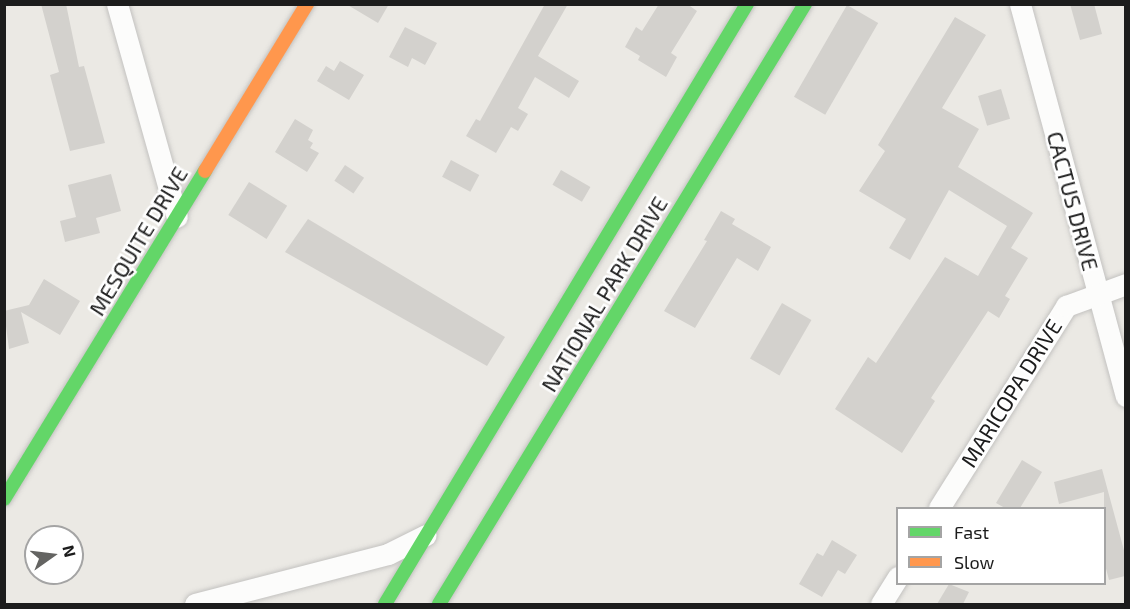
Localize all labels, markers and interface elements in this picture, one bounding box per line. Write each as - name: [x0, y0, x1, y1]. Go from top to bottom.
- street label: CACTUS DRIVE: [1042, 128, 1104, 274]
- street label: MESQUITE DRIVE: [83, 162, 193, 320]
- street label: NATIONAL PARK DRIVE: [535, 191, 673, 397]
- street label: MARICOPA DRIVE: [955, 314, 1067, 472]
- legend: [896, 507, 1106, 585]
- text: Fast: [954, 521, 989, 543]
- north arrow: [24, 525, 84, 585]
- text: N: [59, 543, 81, 559]
- text: Slow: [954, 551, 994, 573]

